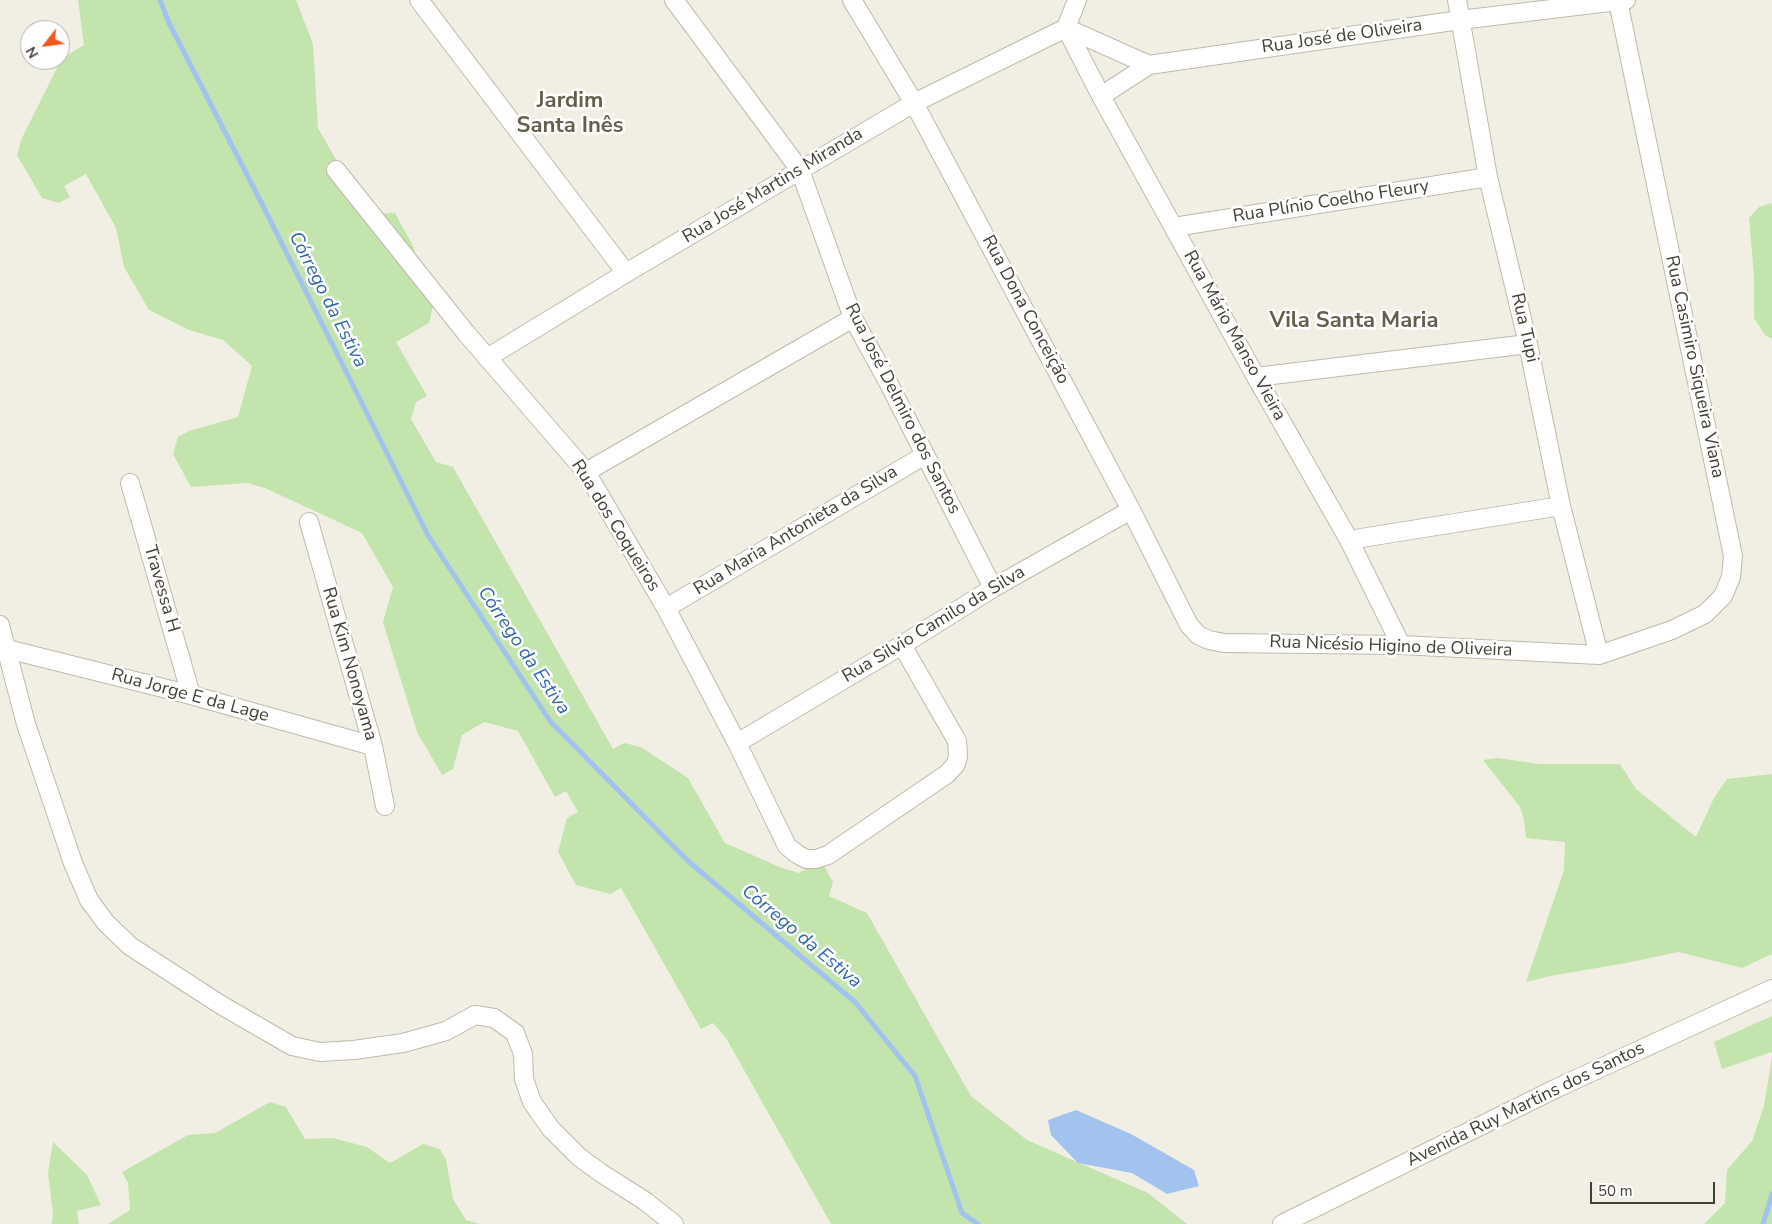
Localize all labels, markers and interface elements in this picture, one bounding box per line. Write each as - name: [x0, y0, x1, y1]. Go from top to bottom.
- street label: Rua José de Oliveira: [1260, 15, 1424, 59]
- north arrow: [20, 20, 70, 70]
- text: N: [22, 43, 43, 62]
- district label: Jardim Santa Inês: [517, 89, 623, 140]
- street label: Rua José Martins Miranda: [679, 124, 867, 248]
- street label: Rua Plínio Coelho Fleury: [1231, 176, 1431, 228]
- water label: Córrego da Estiva: [283, 228, 371, 372]
- street label: Rua Dona Conceição: [977, 232, 1073, 388]
- street label: Rua Mário Manso Vieira: [1178, 247, 1290, 425]
- street label: Rua Casimiro Siqueira Viana: [1660, 254, 1728, 480]
- street label: Rua Tupi: [1506, 291, 1542, 365]
- street label: Rua José Delmiro dos Santos: [839, 300, 965, 518]
- district label: Vila Santa Maria: [1270, 309, 1438, 335]
- street label: Rua dos Coqueiros: [566, 456, 664, 596]
- street label: Rua Maria Antonieta da Silva: [690, 462, 902, 600]
- street label: Travessa H: [138, 543, 184, 635]
- street label: Rua Silvio Camilo da Silva: [839, 562, 1029, 688]
- water label: Córrego da Estiva: [472, 583, 574, 719]
- street label: Rua Kim Nonoyama: [317, 585, 381, 743]
- street label: Rua Nicésio Higino de Oliveira: [1269, 632, 1513, 662]
- street label: Rua Jorge E da Lage: [109, 665, 271, 727]
- water label: Córrego da Estiva: [736, 880, 866, 994]
- street label: Avenida Ruy Martins dos Santos: [1404, 1038, 1648, 1172]
- scale bar: [1592, 1172, 1717, 1204]
- text: 50 m: [1598, 1181, 1633, 1201]

